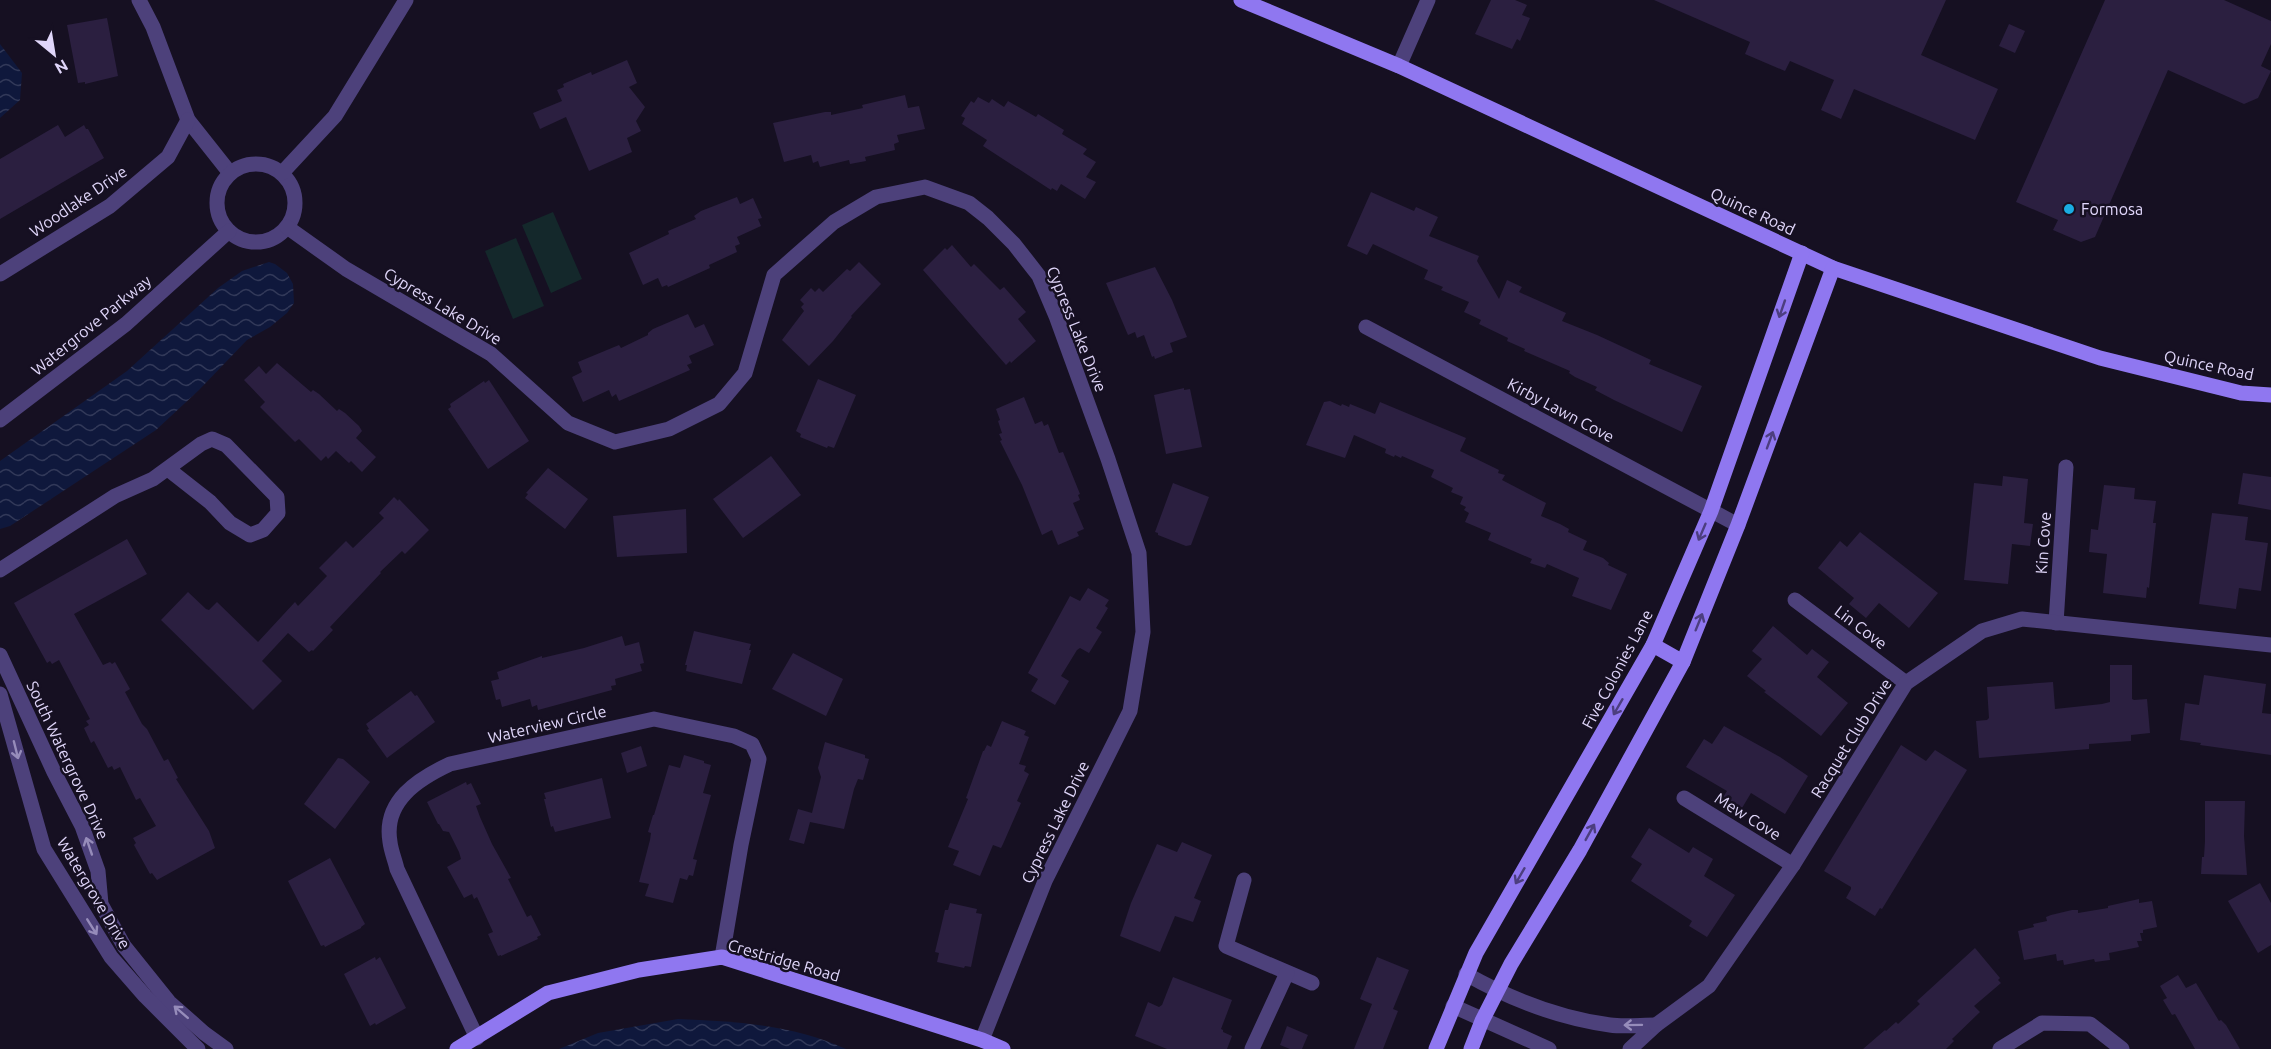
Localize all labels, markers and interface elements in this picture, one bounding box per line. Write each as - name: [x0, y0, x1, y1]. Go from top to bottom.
- north arrow: [24, 24, 84, 84]
- text: N: [52, 56, 71, 78]
- street label: Woodlake Drive: [26, 162, 130, 240]
- street label: Quince Road: [1708, 184, 1798, 238]
- place label: Formosa: [2081, 200, 2143, 218]
- marker: Formosa: [2062, 202, 2076, 216]
- street label: Cypress Lake Drive: [381, 264, 505, 348]
- street label: Cypress Lake Drive: [1044, 264, 1110, 394]
- street label: Watergrove Parkway: [27, 271, 155, 379]
- one-way arrow: [1776, 299, 1787, 318]
- street label: Quince Road: [2162, 347, 2256, 383]
- street label: Kirby Lawn Cove: [1505, 374, 1617, 446]
- one-way arrow: [1765, 431, 1776, 450]
- street label: Kin Cove: [2032, 511, 2054, 575]
- one-way arrow: [1696, 522, 1707, 540]
- street label: Lin Cove: [1831, 602, 1891, 652]
- street label: Five Colonies Lane: [1578, 606, 1656, 732]
- one-way arrow: [1694, 613, 1705, 632]
- street label: Racquet Club Drive: [1807, 675, 1895, 801]
- street label: South Watergrove Drive: [23, 678, 113, 842]
- one-way arrow: [1612, 698, 1624, 715]
- street label: Waterview Circle: [486, 702, 608, 746]
- one-way arrow: [11, 740, 23, 759]
- street label: Cypress Lake Drive: [1018, 758, 1092, 886]
- street label: Mew Cove: [1712, 789, 1784, 843]
- one-way arrow: [1584, 824, 1596, 841]
- street label: Watergrove Drive: [54, 834, 134, 952]
- one-way arrow: [82, 837, 93, 856]
- one-way arrow: [1514, 867, 1526, 884]
- one-way arrow: [86, 919, 99, 936]
- street label: Crestridge Road: [726, 935, 842, 985]
- one-way arrow: [174, 1005, 189, 1019]
- one-way arrow: [1623, 1019, 1643, 1031]

